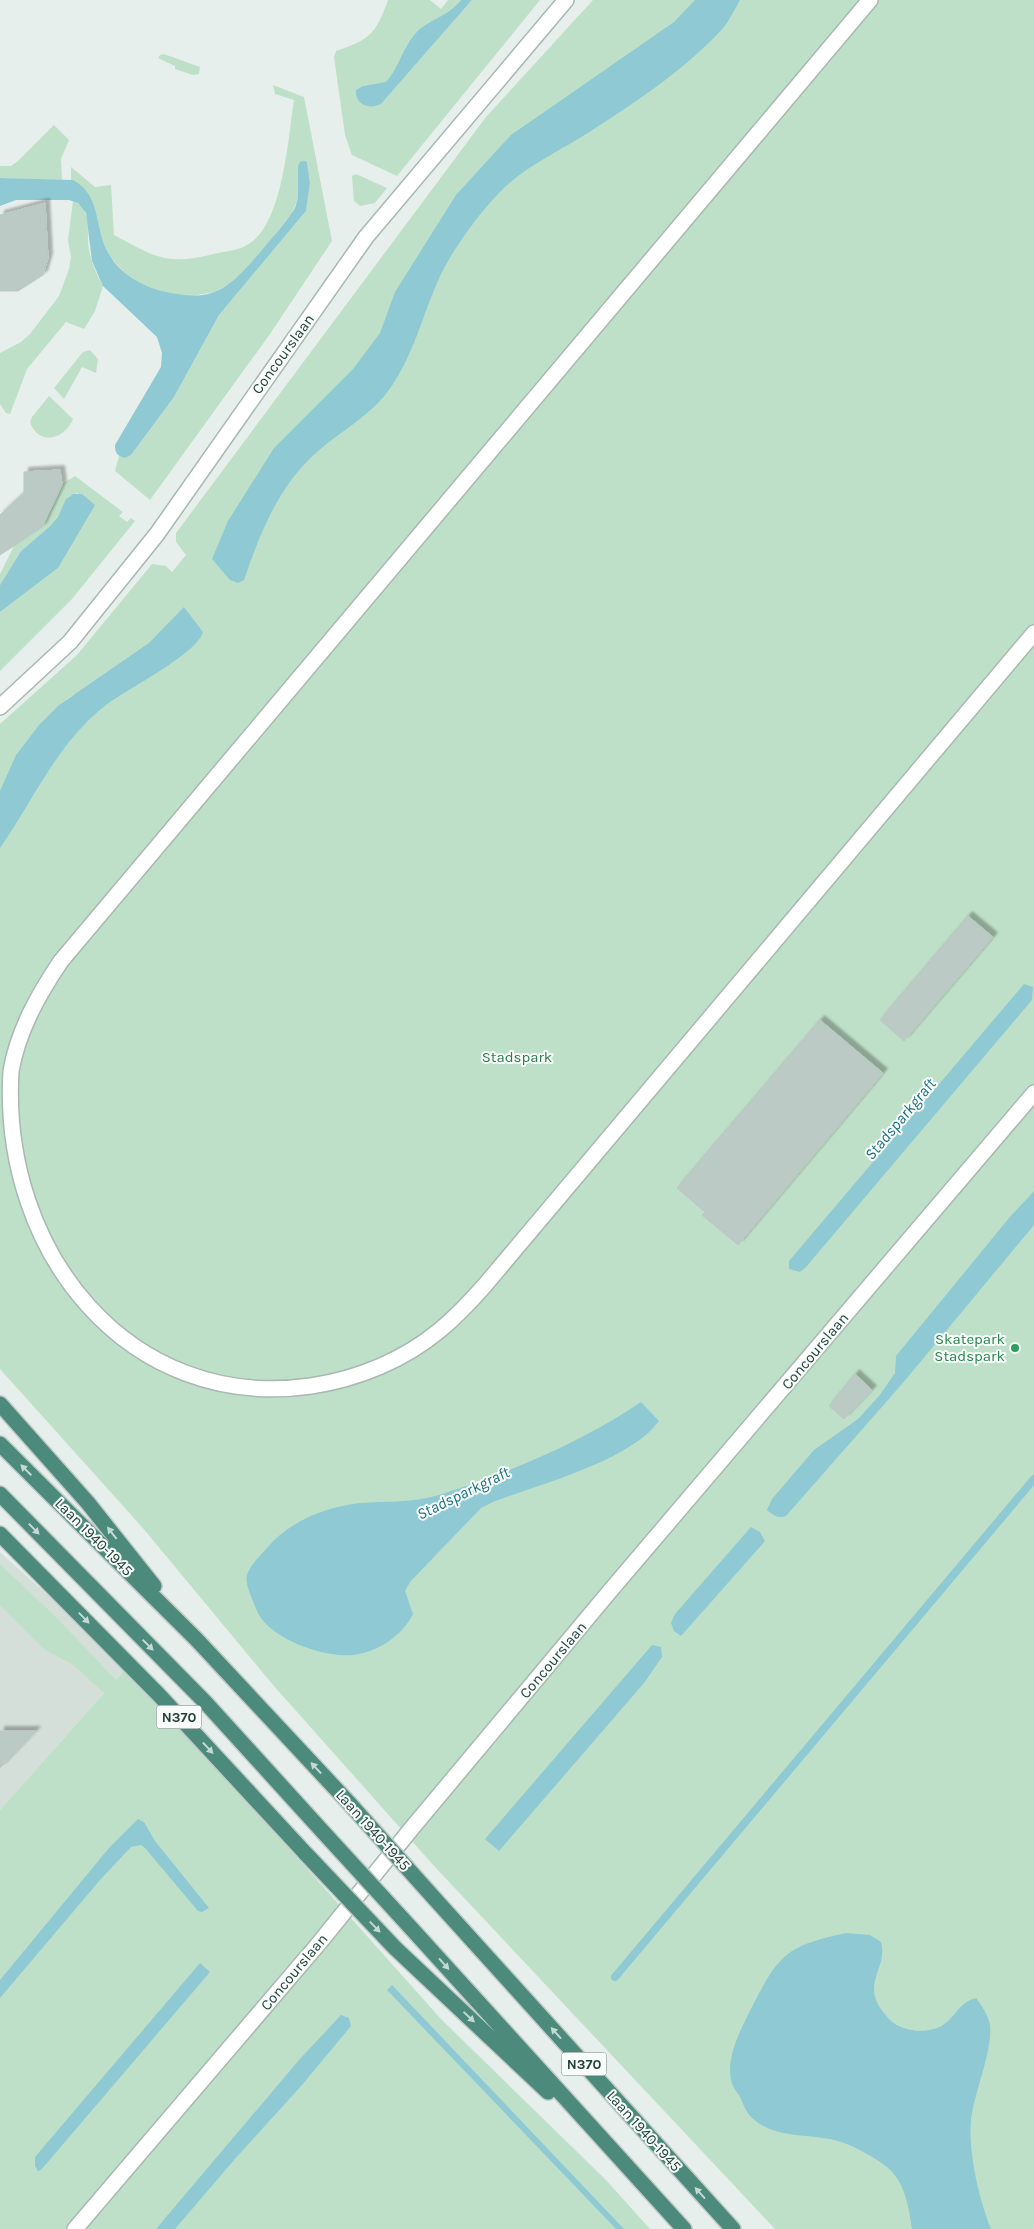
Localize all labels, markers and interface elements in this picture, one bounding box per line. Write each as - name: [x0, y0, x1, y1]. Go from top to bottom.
- street label: Concourslaan: [248, 310, 318, 398]
- park label: Stadspark: [482, 1048, 552, 1066]
- water label: Stadsparkgraft: [860, 1074, 940, 1164]
- street label: Concourslaan: [778, 1309, 852, 1393]
- place label: Skatepark Stadspark: [934, 1330, 1005, 1365]
- marker: Skatepark Stadspark: [1009, 1342, 1021, 1354]
- water label: Stadsparkgraft: [414, 1462, 513, 1524]
- one-way arrow: [20, 1464, 32, 1476]
- street label: Laan 1940-1945: [51, 1494, 137, 1580]
- one-way arrow: [28, 1523, 40, 1535]
- one-way arrow: [107, 1527, 117, 1540]
- one-way arrow: [77, 1612, 89, 1624]
- street label: Concourslaan: [516, 1618, 590, 1702]
- one-way arrow: [142, 1639, 154, 1651]
- road number: N370: [156, 1705, 202, 1728]
- one-way arrow: [202, 1742, 214, 1754]
- one-way arrow: [310, 1762, 322, 1774]
- street label: Laan 1940-1945: [332, 1786, 414, 1874]
- one-way arrow: [369, 1921, 381, 1933]
- street label: Concourslaan: [257, 1930, 331, 2014]
- one-way arrow: [438, 1957, 450, 1969]
- one-way arrow: [462, 2011, 474, 2023]
- one-way arrow: [550, 2028, 562, 2040]
- road number: N370: [562, 2052, 606, 2076]
- street label: Laan 1940-1945: [603, 2087, 685, 2175]
- one-way arrow: [694, 2187, 706, 2199]

